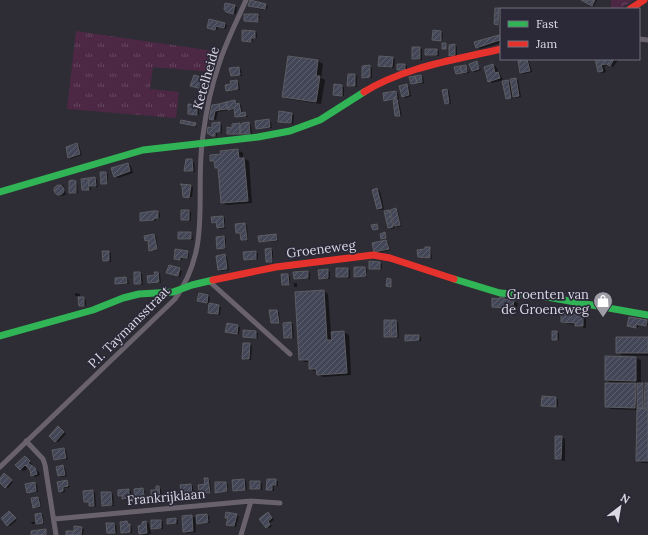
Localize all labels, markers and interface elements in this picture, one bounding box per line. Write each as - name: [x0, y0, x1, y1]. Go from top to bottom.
- legend: [500, 8, 640, 60]
- text: Fast: [536, 16, 559, 31]
- text: Jam: [535, 36, 557, 51]
- street label: Ketelheide: [189, 45, 223, 111]
- street label: Groeneweg: [285, 236, 357, 262]
- street label: P.I. Taymansstraat: [84, 282, 174, 372]
- place label: Groenten van de Groeneweg: [501, 286, 590, 318]
- shop icon: Groenten van de Groeneweg: [592, 290, 614, 318]
- street label: Frankrijklaan: [126, 485, 206, 509]
- north arrow: [600, 487, 640, 527]
- text: N: [618, 490, 633, 507]

